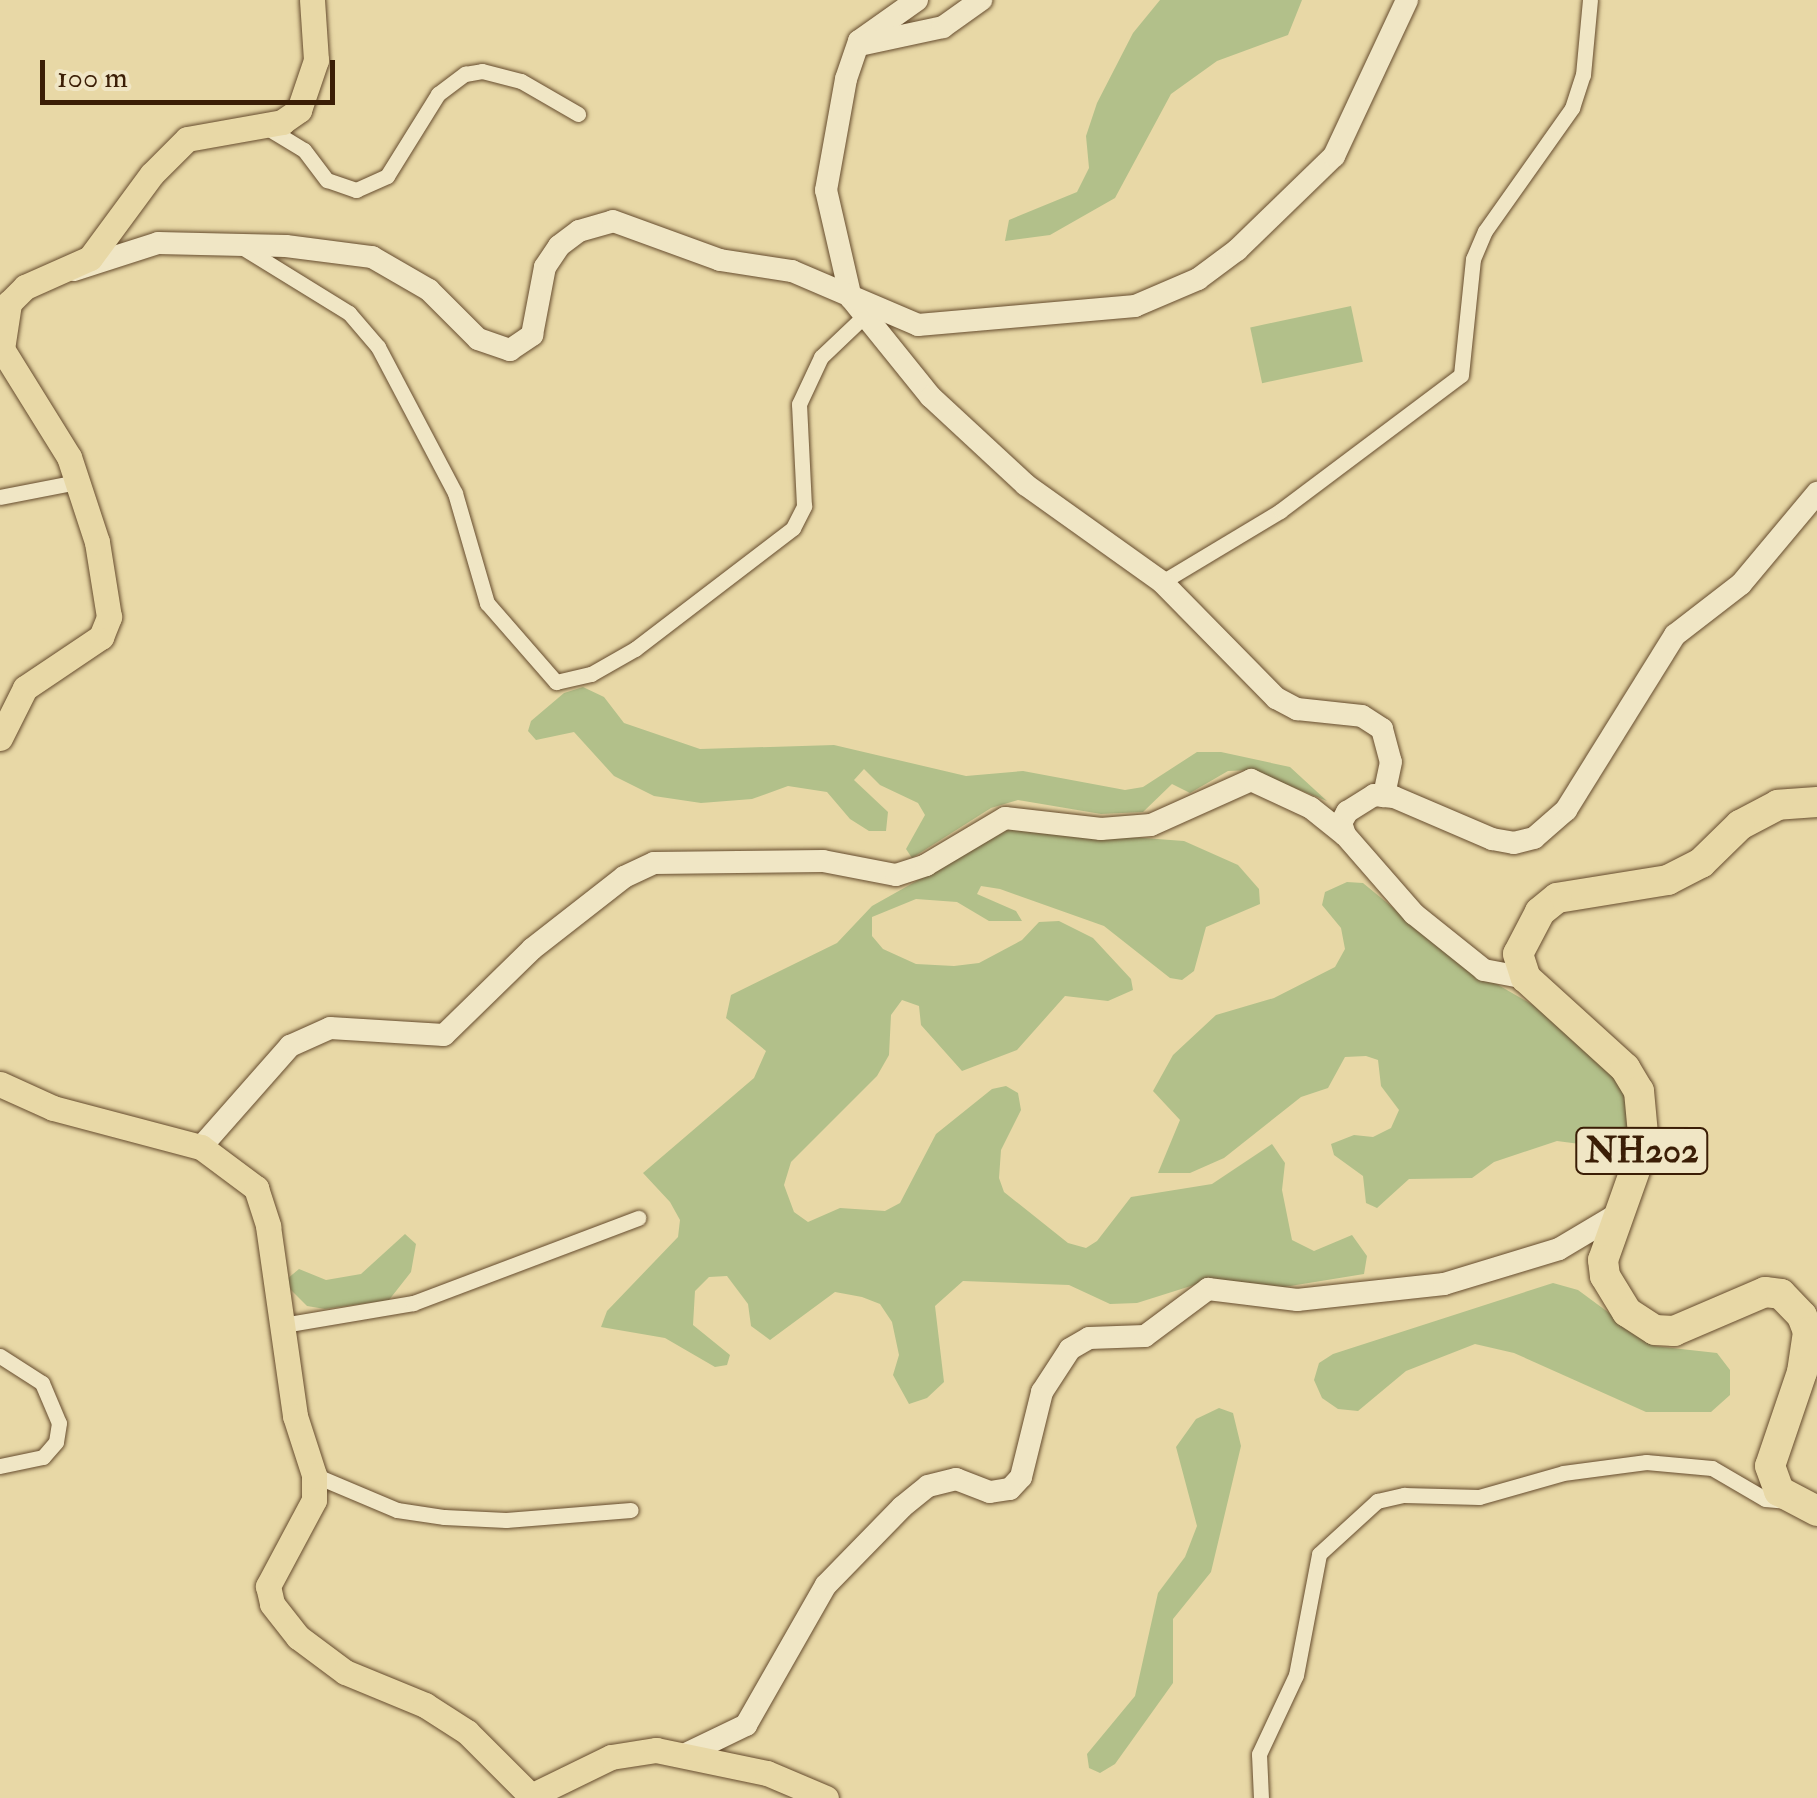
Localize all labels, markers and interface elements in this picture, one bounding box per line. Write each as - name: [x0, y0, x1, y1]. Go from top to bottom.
- scale bar: [45, 40, 340, 102]
- text: 100 m: [57, 59, 128, 96]
- road number: NH202: [1574, 1121, 1710, 1181]

